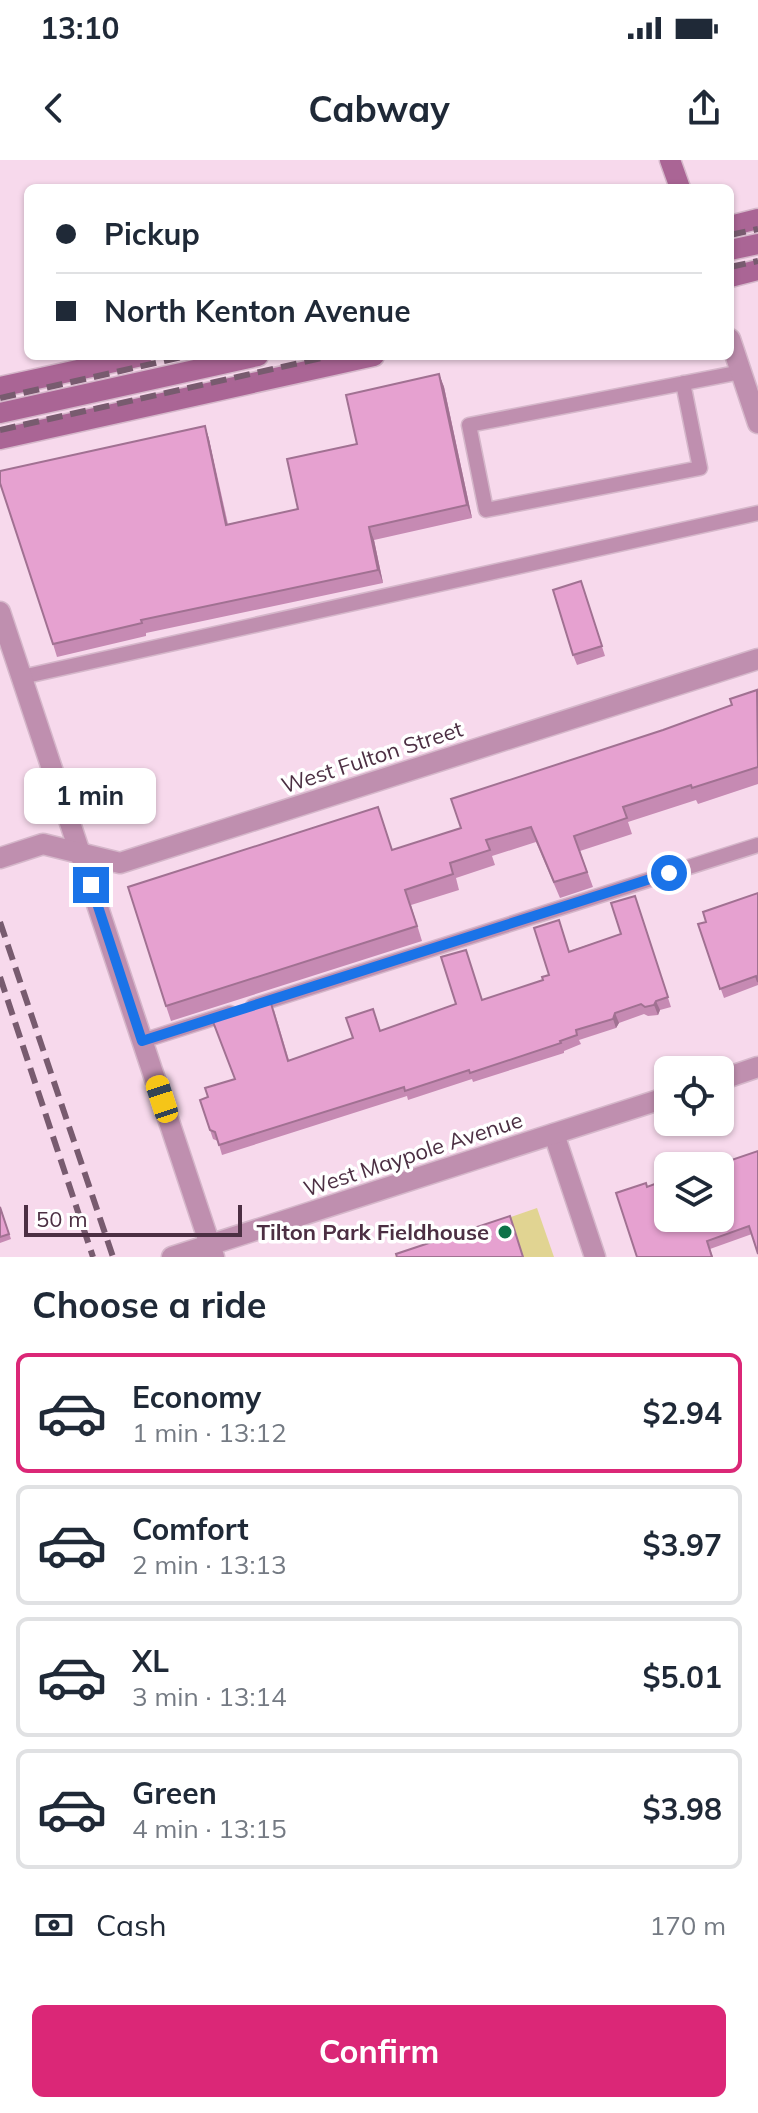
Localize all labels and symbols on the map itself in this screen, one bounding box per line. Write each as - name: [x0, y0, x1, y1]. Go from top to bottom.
- street label: West Fulton Street: [278, 714, 467, 800]
- callout: 1 min: [25, 769, 157, 825]
- route start: [651, 855, 687, 891]
- route end: [73, 867, 109, 903]
- car: [143, 1072, 181, 1126]
- street label: West Maypole Avenue: [300, 1105, 526, 1203]
- scale bar: [24, 1201, 242, 1237]
- place label: Tilton Park Fieldhouse: [257, 1218, 489, 1246]
- marker: Tilton Park Fieldhouse: [496, 1223, 514, 1241]

